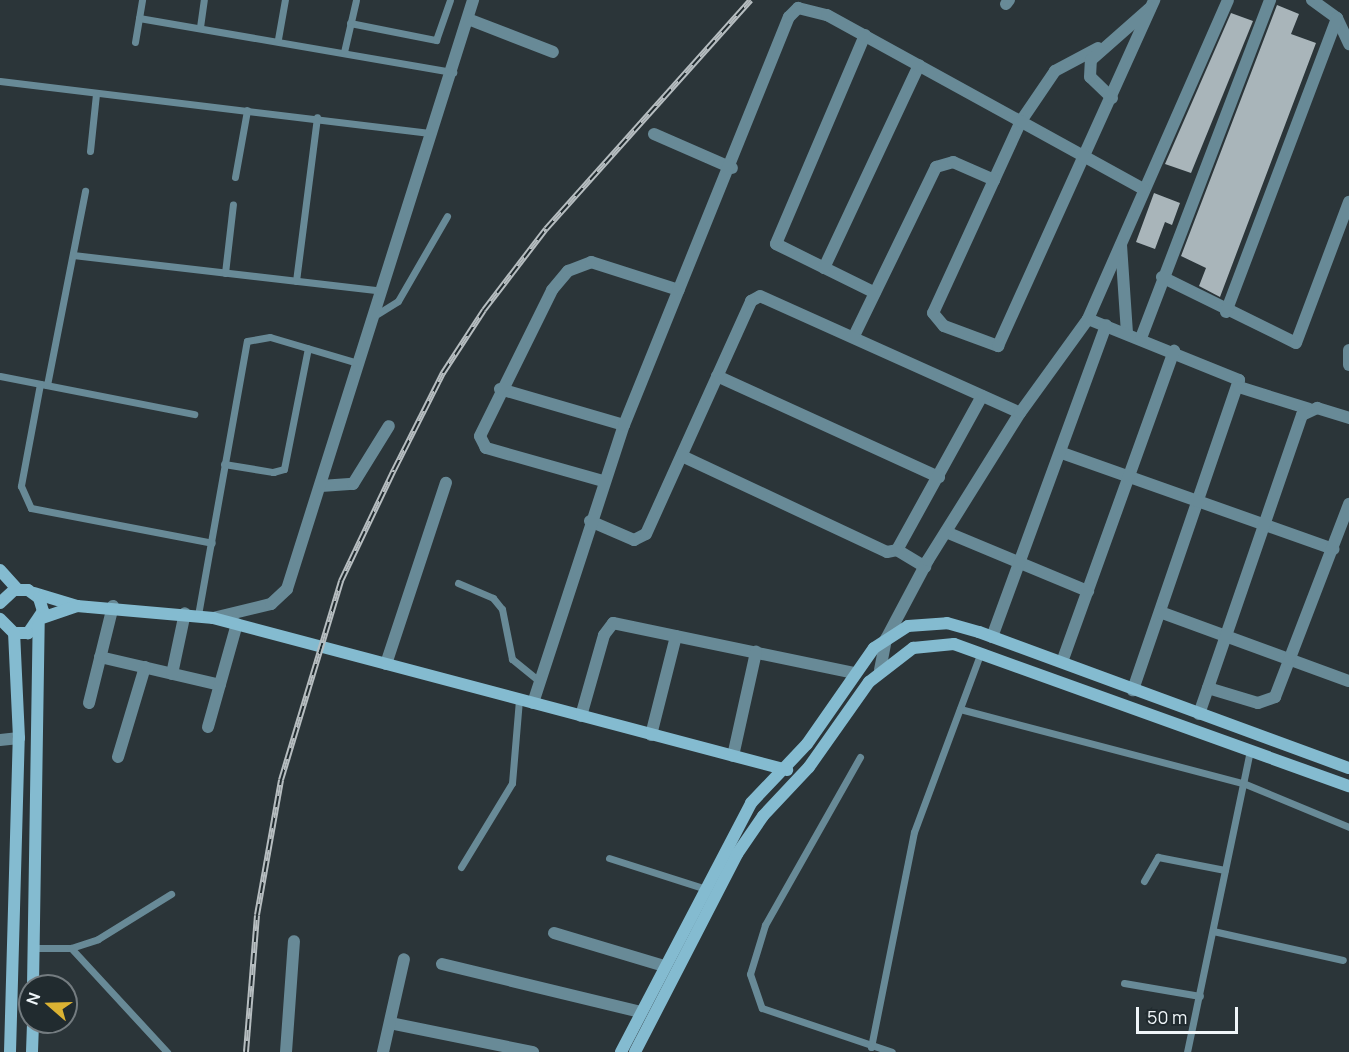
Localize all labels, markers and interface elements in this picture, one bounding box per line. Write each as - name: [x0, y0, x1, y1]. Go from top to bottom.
- north arrow: [18, 974, 78, 1034]
- text: N: [21, 989, 45, 1008]
- scale bar: [1139, 995, 1241, 1033]
- text: 50 m: [1147, 1005, 1187, 1029]

